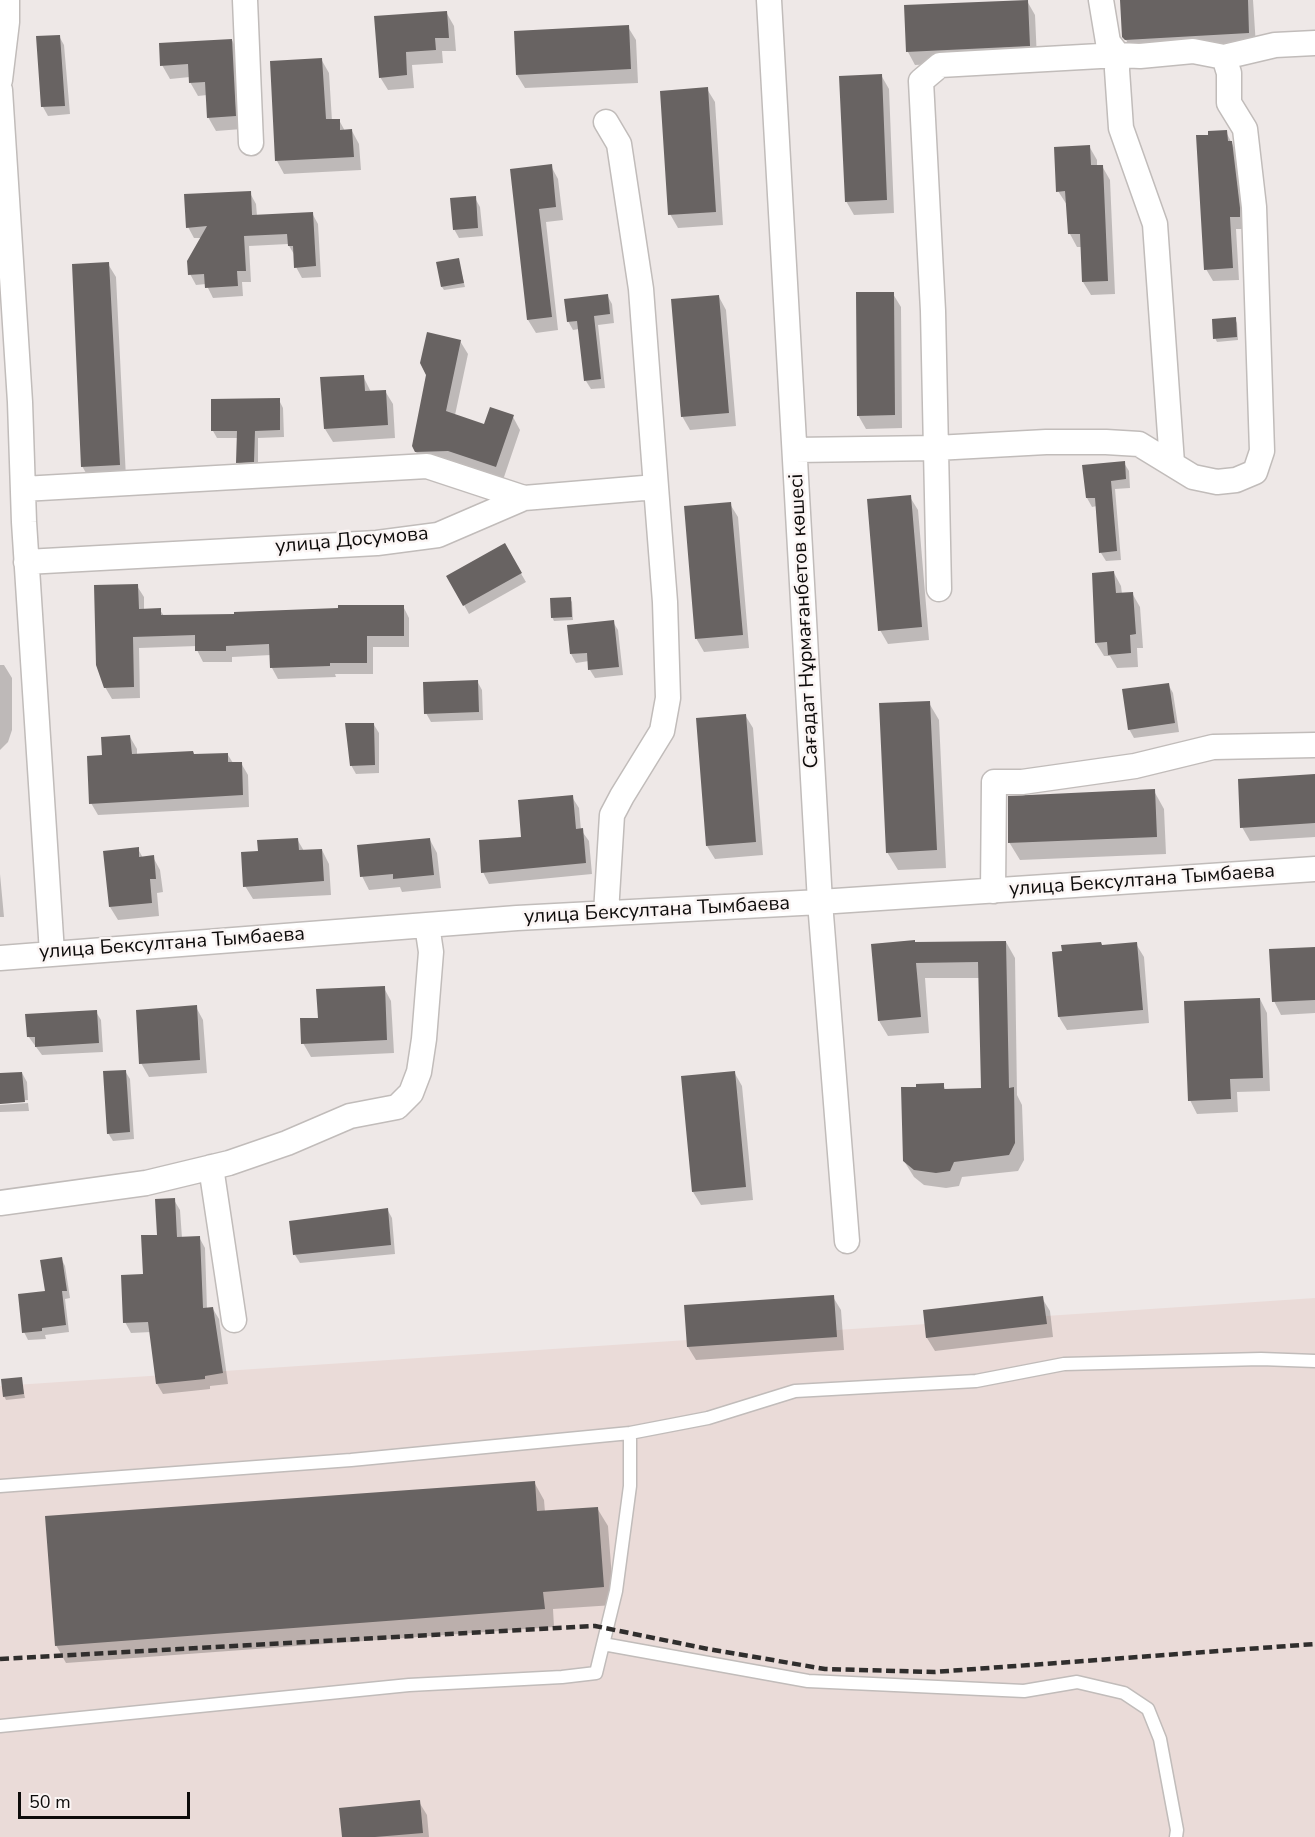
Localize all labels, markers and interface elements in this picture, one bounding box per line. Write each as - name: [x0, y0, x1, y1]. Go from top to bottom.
- street label: Сағадат Нұрмағанбетов көшесі: [785, 473, 825, 769]
- street label: улица Досумова: [274, 522, 430, 560]
- street label: улица Бексултана Тымбаева: [1008, 860, 1276, 902]
- street label: улица Бексултана Тымбаева: [523, 892, 791, 930]
- street label: улица Бексултана Тымбаева: [38, 923, 306, 965]
- scale bar: [21, 1780, 194, 1818]
- text: 50 m: [29, 1790, 71, 1814]

